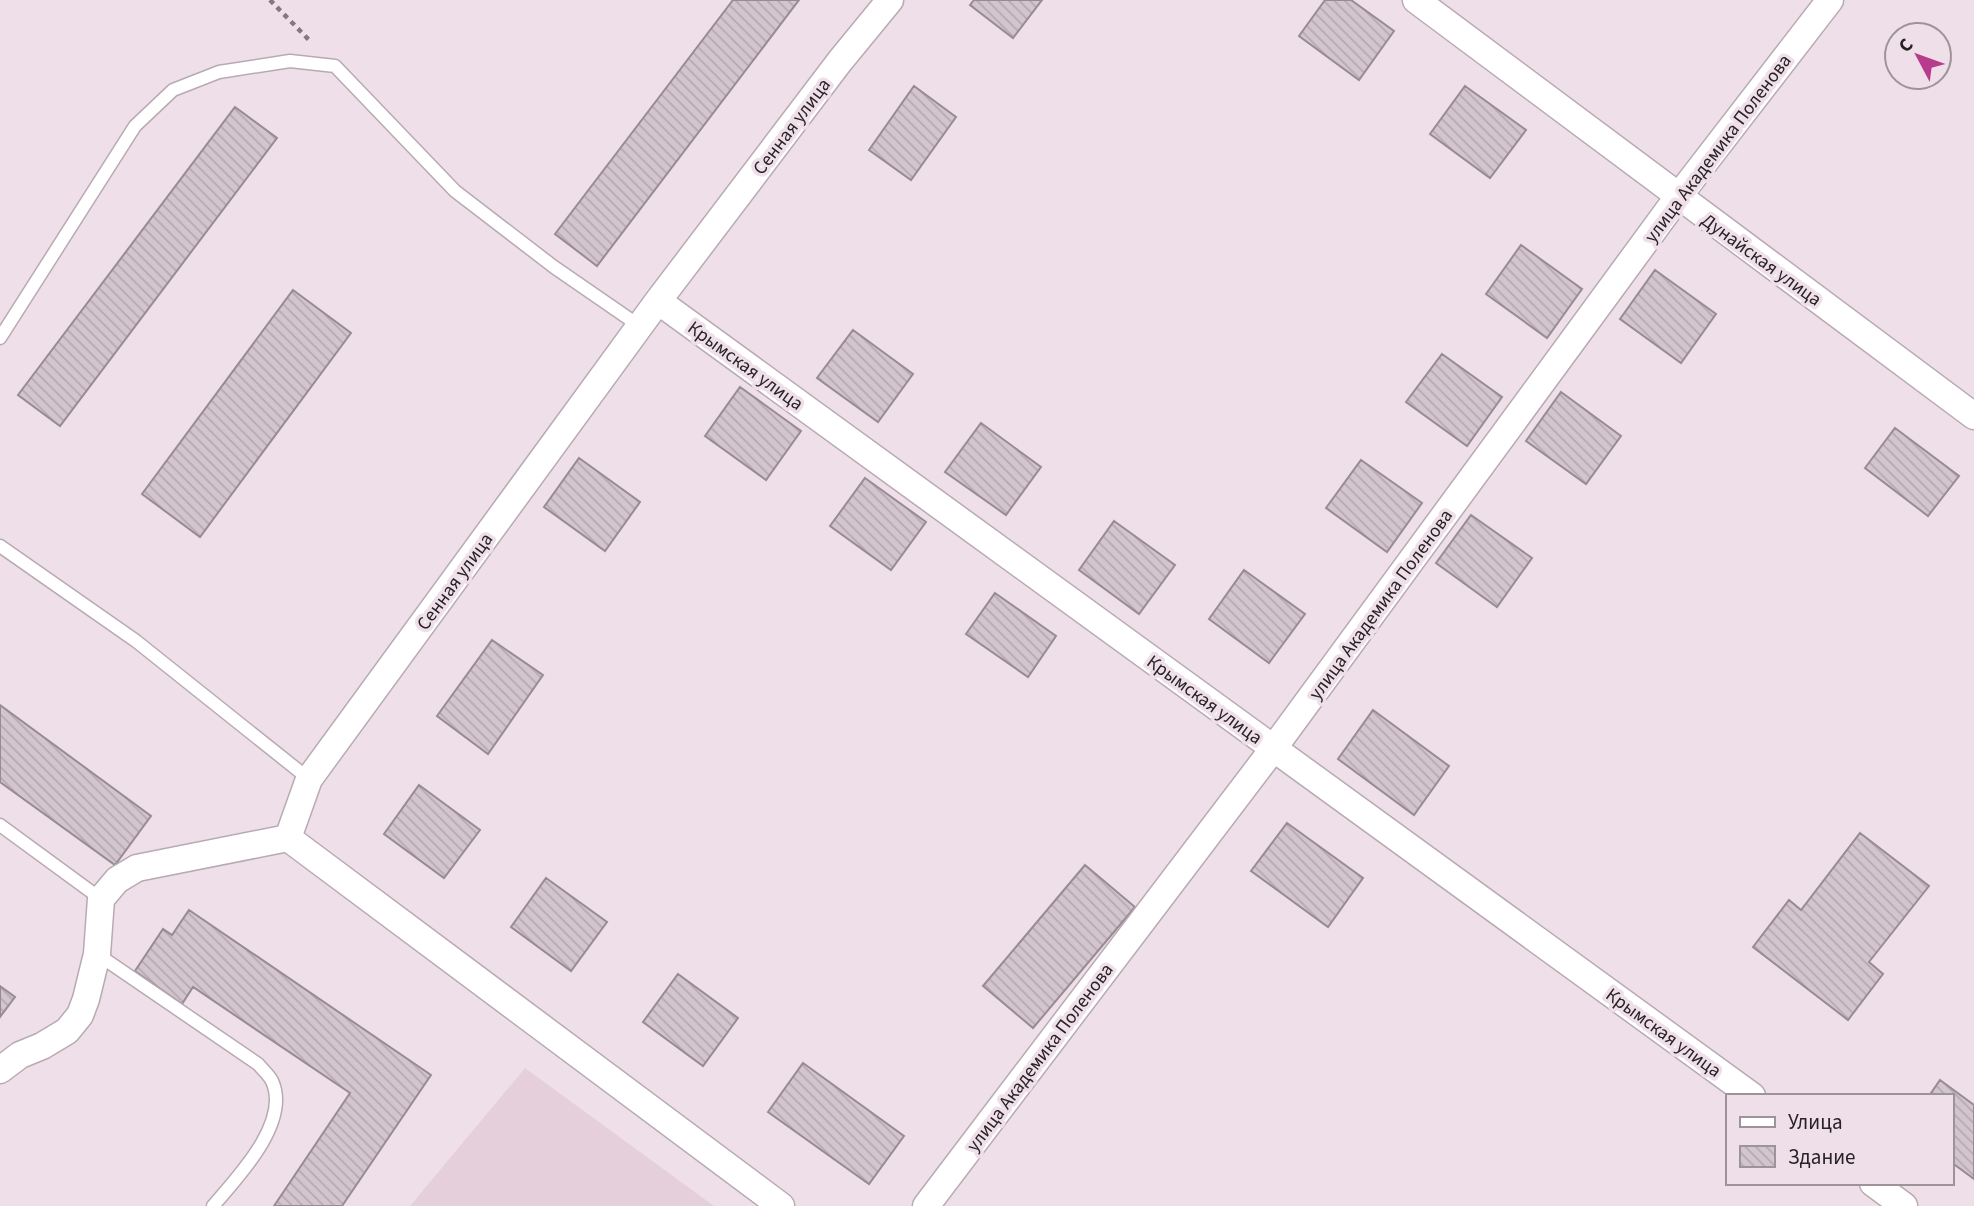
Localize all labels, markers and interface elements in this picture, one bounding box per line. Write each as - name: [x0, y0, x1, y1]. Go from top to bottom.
- north arrow: [1883, 21, 1953, 91]
- text: С: [1892, 33, 1920, 59]
- street label: улица Академика Поленова: [1638, 49, 1798, 249]
- street label: Сенная улица: [747, 73, 837, 181]
- street label: Дунайская улица: [1695, 207, 1827, 313]
- street label: Крымская улица: [682, 315, 809, 417]
- street label: улица Академика Поленова: [1303, 504, 1460, 706]
- street label: Сенная улица: [411, 528, 500, 636]
- street label: Крымская улица: [1141, 649, 1268, 751]
- street label: улица Академика Поленова: [960, 958, 1120, 1158]
- street label: Крымская улица: [1600, 982, 1727, 1084]
- legend: [1726, 1094, 1953, 1185]
- text: Улица: [1788, 1107, 1843, 1137]
- text: Здание: [1788, 1142, 1856, 1172]

